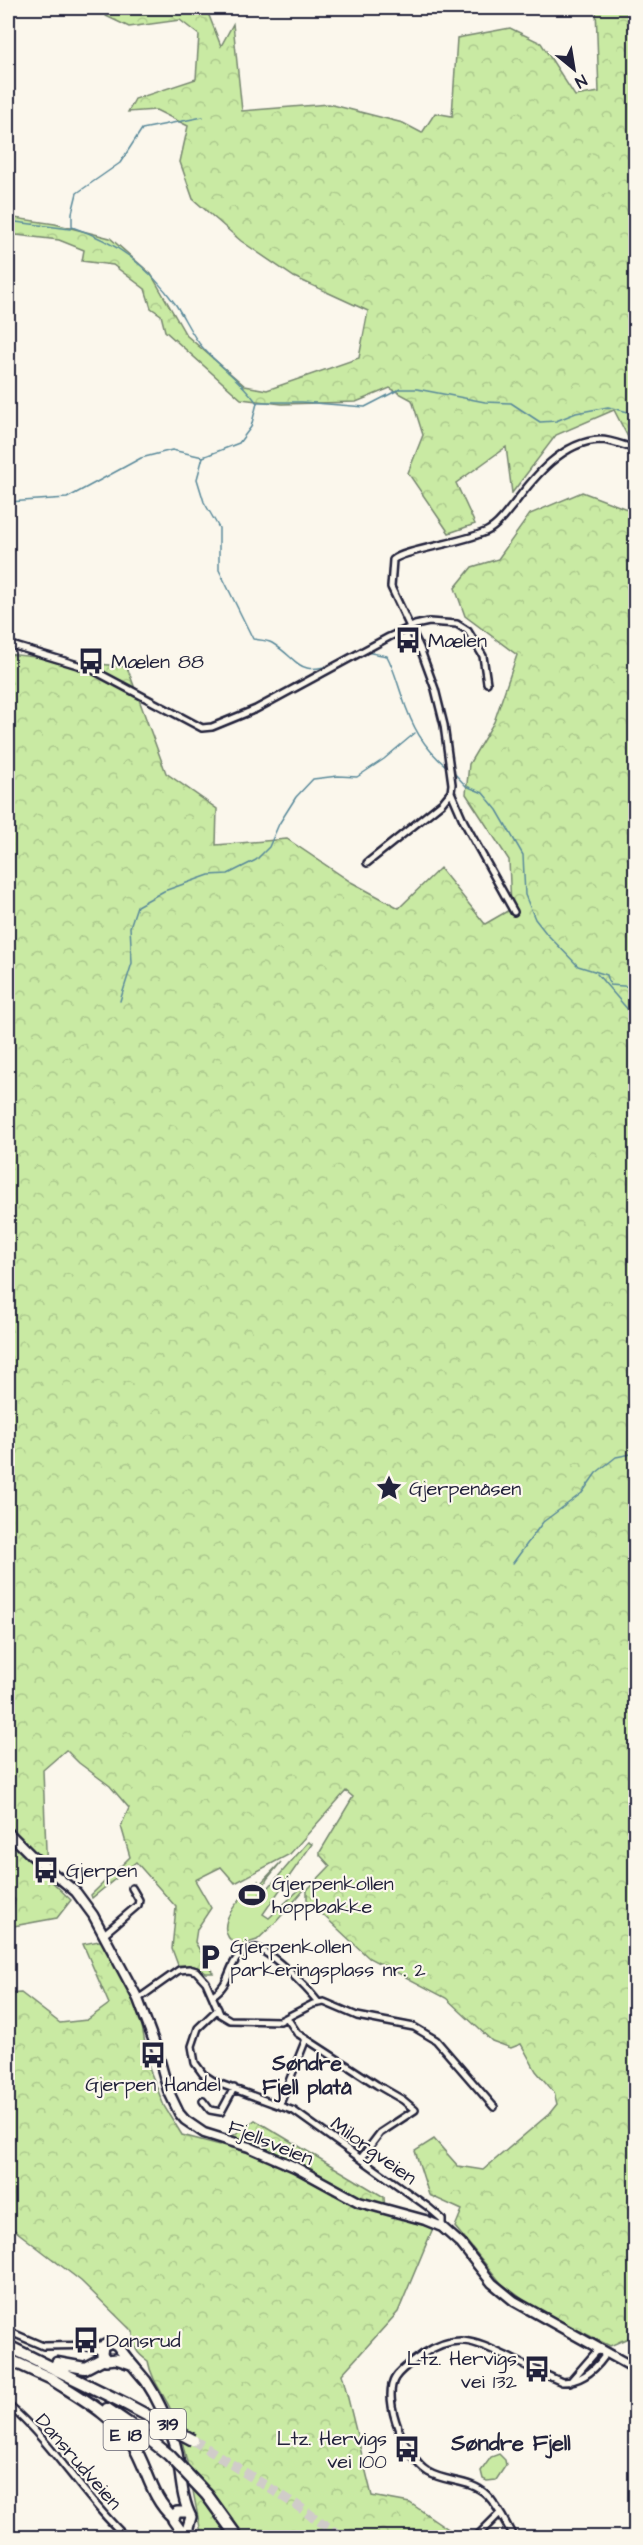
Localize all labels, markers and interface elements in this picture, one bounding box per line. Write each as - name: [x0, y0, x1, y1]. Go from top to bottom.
- north arrow: [544, 39, 604, 99]
- text: N: [571, 69, 591, 93]
- bus stop icon: Mælen: [393, 625, 423, 655]
- place label: Mælen: [428, 627, 487, 655]
- bus stop icon: Mælen 88: [76, 646, 106, 676]
- place label: Mælen 88: [111, 648, 204, 676]
- place icon: Gjerpenåsen: [374, 1473, 404, 1503]
- place label: Gjerpenåsen: [409, 1475, 521, 1503]
- bus stop icon: Gjerpen: [31, 1855, 61, 1885]
- place label: Gjerpen: [66, 1857, 137, 1885]
- place label: Gjerpenkollen hoppbakke: [272, 1870, 394, 1921]
- sports icon: Gjerpenkollen hoppbakke: [237, 1880, 267, 1910]
- place label: Gjerpenkollen parkeringsplass nr. 2: [230, 1933, 426, 1985]
- parking icon: Gjerpenkollen parkeringsplass nr. 2: [195, 1942, 225, 1972]
- bus stop icon: Gjerpen Handel: [138, 2040, 168, 2070]
- district label: Søndre Fjell platå: [262, 2049, 352, 2103]
- place label: Gjerpen Handel: [85, 2071, 221, 2099]
- street label: Milorgveien: [324, 2110, 422, 2192]
- street label: Fjellsveien: [224, 2113, 317, 2173]
- bus stop icon: Dansrud: [71, 2325, 101, 2355]
- place label: Dansrud: [106, 2327, 181, 2355]
- place label: Ltz. Hervigs vei 132: [407, 2345, 518, 2396]
- bus stop icon: Ltz. Hervigs vei 132: [522, 2354, 552, 2384]
- street label: Dansrudveien: [28, 2407, 128, 2516]
- road number: 319: [150, 2409, 186, 2439]
- road number: E 18: [104, 2420, 148, 2450]
- place label: Ltz. Hervigs vei 100: [277, 2425, 387, 2476]
- district label: Søndre Fjell: [450, 2428, 571, 2459]
- bus stop icon: Ltz. Hervigs vei 100: [392, 2434, 422, 2464]

